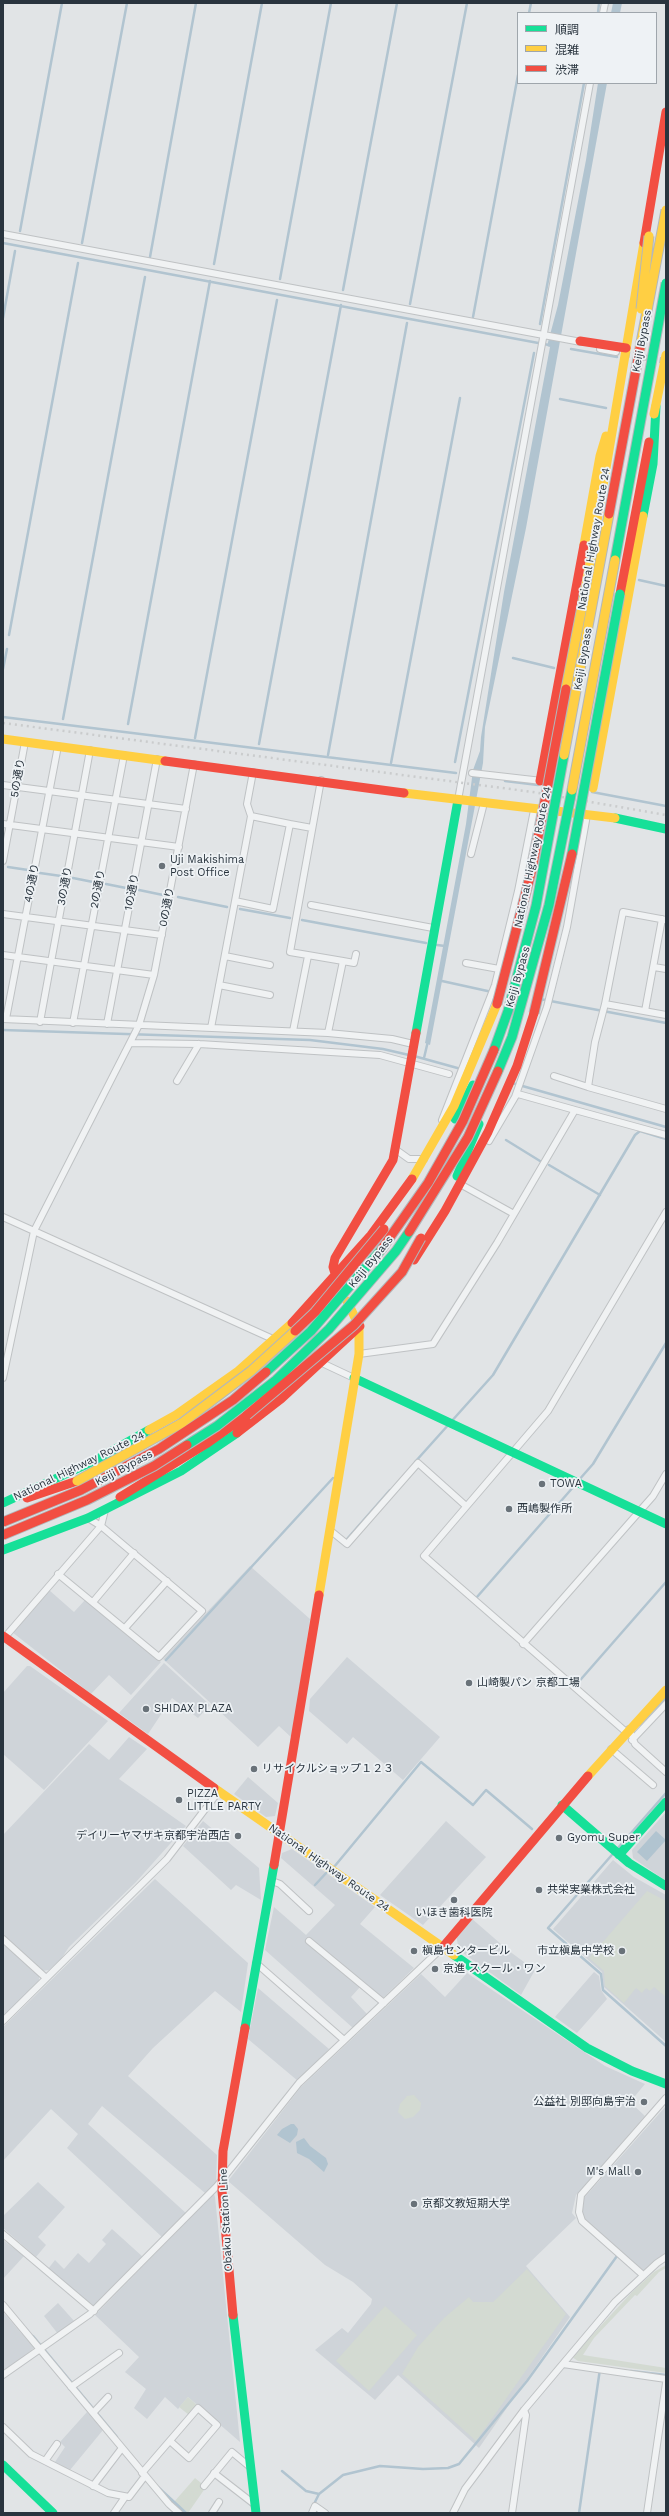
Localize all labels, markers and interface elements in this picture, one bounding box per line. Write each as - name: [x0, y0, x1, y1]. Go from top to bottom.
- legend: [517, 12, 657, 84]
- text: 順調: [555, 23, 579, 37]
- text: 混雑: [555, 43, 579, 57]
- text: 渋滞: [555, 63, 579, 77]
- street label: Keiji Bypass: [629, 309, 655, 373]
- street label: National Highway Route 24: [575, 467, 613, 611]
- street label: Keiji Bypass: [571, 627, 595, 691]
- street label: 5の通り: [8, 757, 28, 799]
- street label: National Highway Route 24: [512, 785, 554, 929]
- place label: Uji Makishima Post Office: [170, 853, 244, 879]
- marker: Uji Makishima Post Office: [157, 861, 167, 871]
- street label: 4の通り: [22, 862, 42, 904]
- street label: 3の通り: [55, 865, 75, 907]
- street label: 2の通り: [88, 868, 108, 910]
- street label: 1の通り: [122, 872, 142, 912]
- street label: 0の通り: [157, 886, 177, 928]
- street label: Keiji Bypass: [503, 945, 533, 1009]
- street label: Keiji Bypass: [346, 1233, 396, 1291]
- street label: National Highway Route 24: [11, 1428, 147, 1504]
- street label: Keiji Bypass: [93, 1447, 155, 1489]
- place label: TOWA: [550, 1477, 582, 1491]
- marker: TOWA: [537, 1479, 547, 1489]
- place label: 西嶋製作所: [517, 1502, 572, 1516]
- marker: 西嶋製作所: [504, 1504, 514, 1514]
- place label: 山崎製パン 京都工場: [477, 1676, 580, 1690]
- marker: 山崎製パン 京都工場: [464, 1678, 474, 1688]
- place label: SHIDAX PLAZA: [154, 1702, 232, 1716]
- marker: SHIDAX PLAZA: [141, 1704, 151, 1714]
- place label: リサイクルショップ１２３: [262, 1762, 394, 1776]
- marker: リサイクルショップ１２３: [249, 1764, 259, 1774]
- place label: PIZZA LITTLE PARTY: [187, 1787, 261, 1813]
- marker: PIZZA LITTLE PARTY: [174, 1795, 184, 1805]
- street label: National Highway Route 24: [266, 1821, 392, 1915]
- place label: デイリーヤマザキ京都宇治西店: [76, 1829, 230, 1843]
- marker: デイリーヤマザキ京都宇治西店: [233, 1831, 243, 1841]
- place label: Gyomu Super: [567, 1831, 640, 1845]
- marker: Gyomu Super: [554, 1833, 564, 1843]
- place label: 共栄実業株式会社: [547, 1883, 635, 1897]
- marker: 共栄実業株式会社: [534, 1885, 544, 1895]
- marker: いほき歯科医院: [449, 1895, 459, 1905]
- place label: いほき歯科医院: [416, 1906, 492, 1920]
- place label: 槇島センタービル: [422, 1944, 510, 1958]
- place label: 市立槇島中学校: [537, 1944, 614, 1958]
- marker: 槇島センタービル: [409, 1946, 419, 1956]
- marker: 市立槇島中学校: [617, 1946, 627, 1956]
- place label: 京進 スクール・ワン: [443, 1962, 546, 1976]
- marker: 京進 スクール・ワン: [430, 1964, 440, 1974]
- place label: 公益社 別邸向島宇治: [533, 2095, 636, 2109]
- marker: 公益社 別邸向島宇治: [639, 2097, 649, 2107]
- place label: M's Mall: [586, 2165, 630, 2179]
- marker: M's Mall: [633, 2167, 643, 2177]
- street label: Obaku Station Line: [217, 2168, 235, 2272]
- place label: 京都文教短期大学: [422, 2197, 510, 2211]
- marker: 京都文教短期大学: [409, 2199, 419, 2209]

